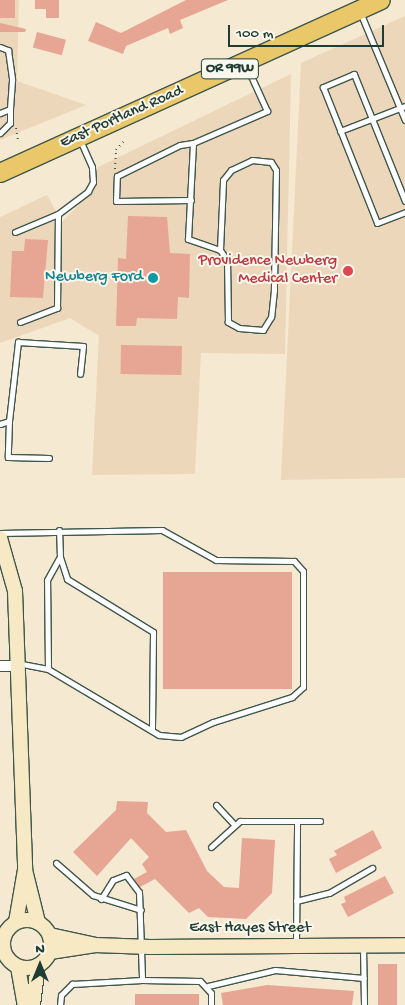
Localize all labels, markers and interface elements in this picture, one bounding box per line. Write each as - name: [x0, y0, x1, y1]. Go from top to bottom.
- scale bar: [230, 15, 386, 47]
- text: 100 m: [236, 25, 273, 43]
- road number: OR 99W: [200, 56, 260, 82]
- street label: East Portland Road: [58, 82, 186, 154]
- place label: Providence Newberg Medical Center: [198, 252, 337, 290]
- marker: Providence Newberg Medical Center: [341, 264, 355, 278]
- place label: Newberg Ford: [45, 268, 143, 288]
- marker: Newberg Ford: [147, 272, 159, 284]
- street label: East Hayes Street: [189, 919, 311, 939]
- north arrow: [15, 940, 65, 990]
- text: N: [35, 941, 45, 958]

